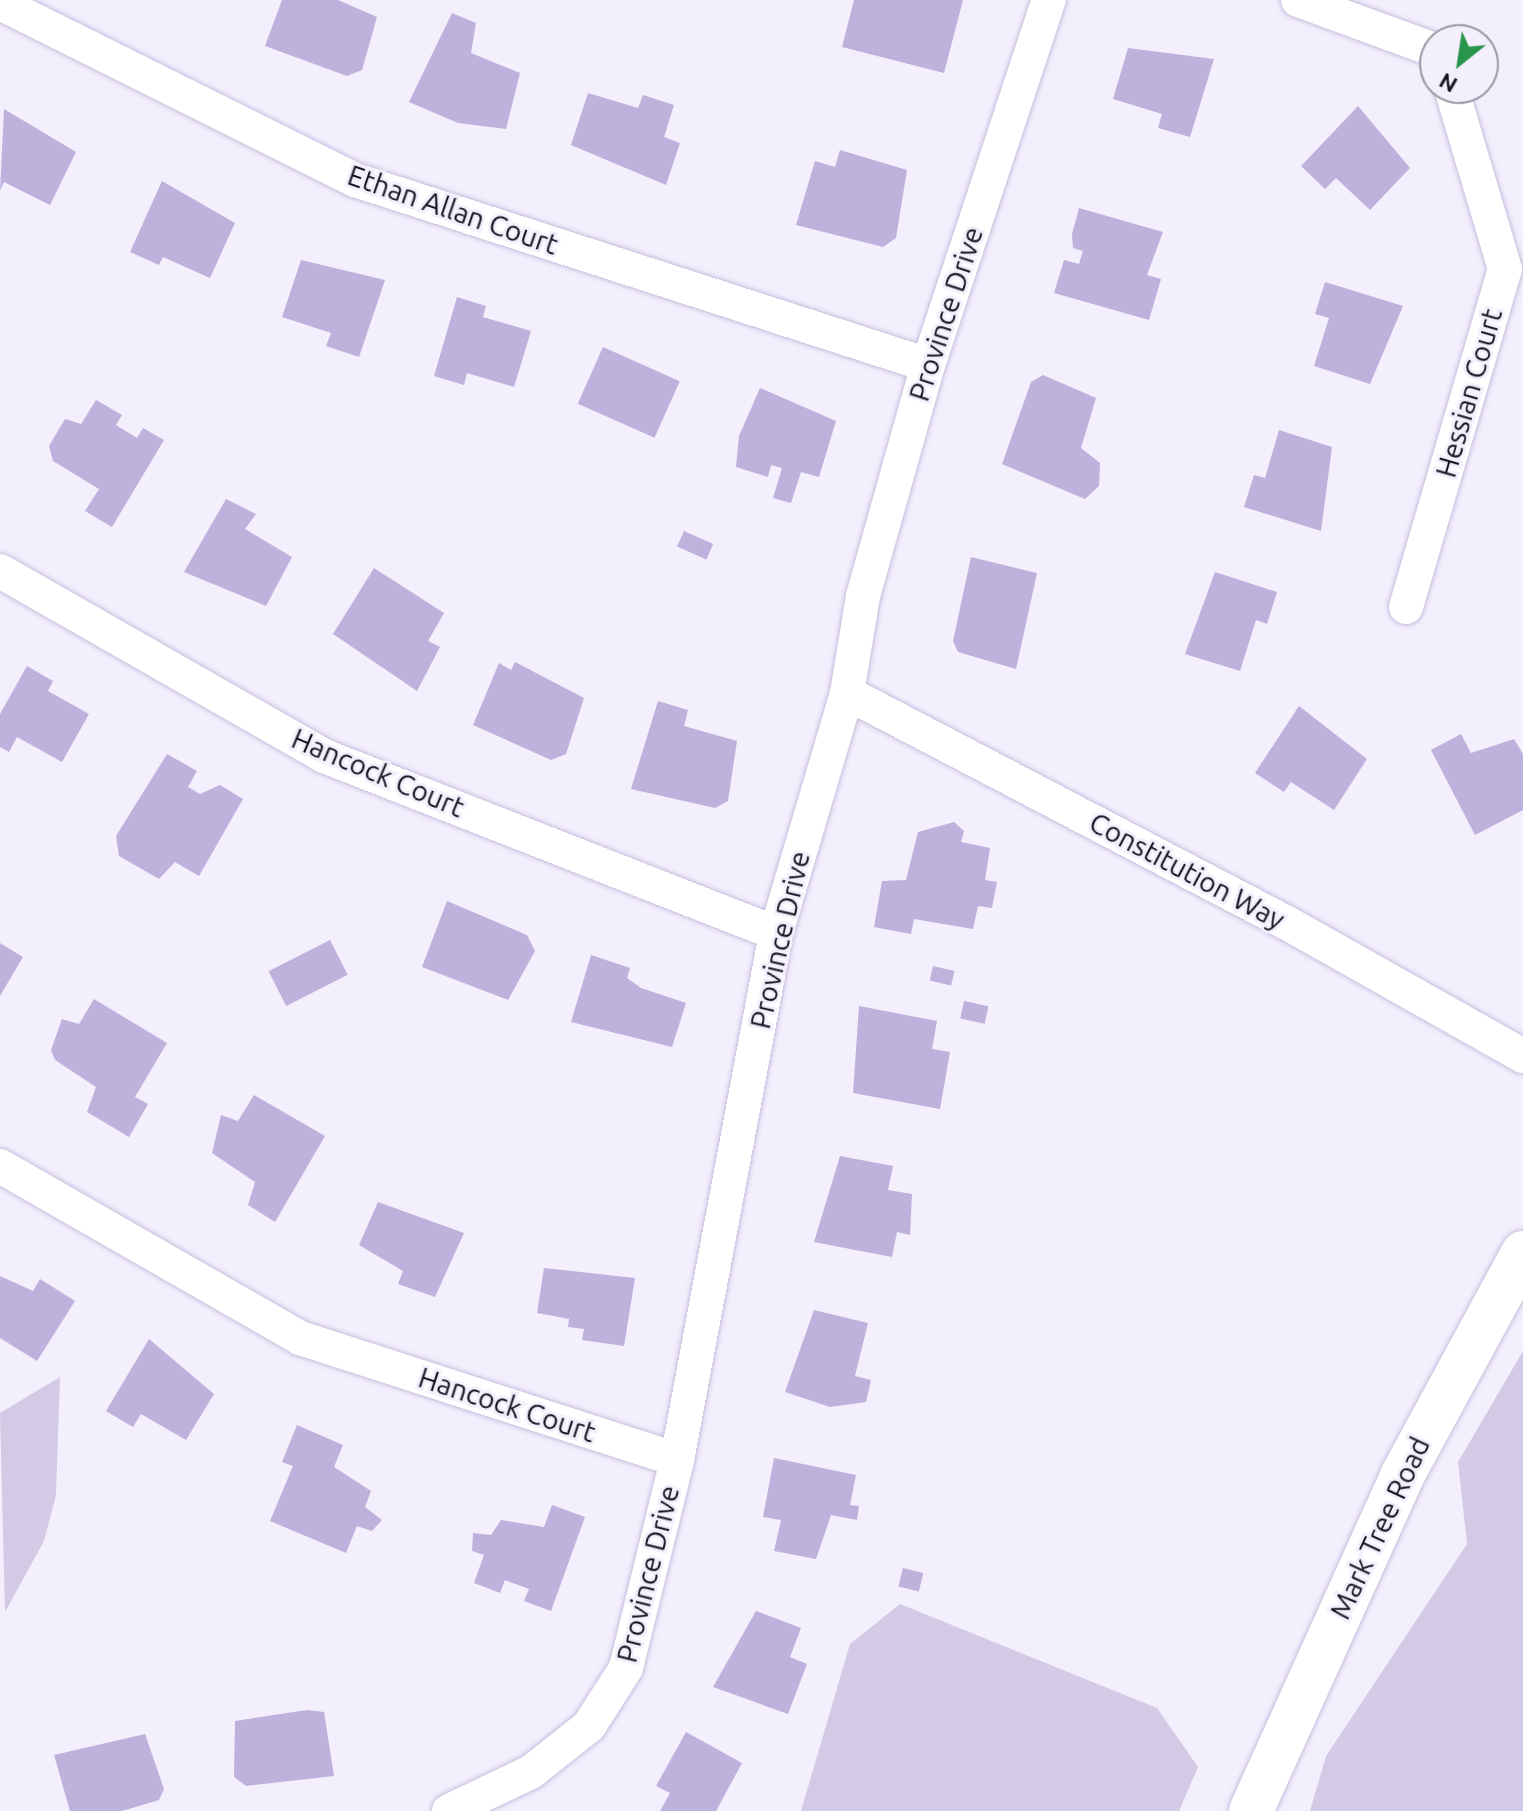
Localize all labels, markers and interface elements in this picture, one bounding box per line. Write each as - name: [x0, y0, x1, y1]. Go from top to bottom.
- north arrow: [1419, 24, 1499, 104]
- text: N: [1434, 69, 1461, 98]
- street label: Ethan Allan Court: [343, 158, 563, 262]
- street label: Province Drive: [902, 223, 990, 405]
- street label: Hessian Court: [1429, 305, 1509, 481]
- street label: Hancock Court: [287, 722, 469, 824]
- street label: Constitution Way: [1084, 805, 1290, 937]
- street label: Province Drive: [743, 848, 817, 1032]
- street label: Hancock Court: [414, 1361, 600, 1449]
- street label: Mark Tree Road: [1323, 1432, 1437, 1624]
- street label: Province Drive: [610, 1482, 686, 1666]

